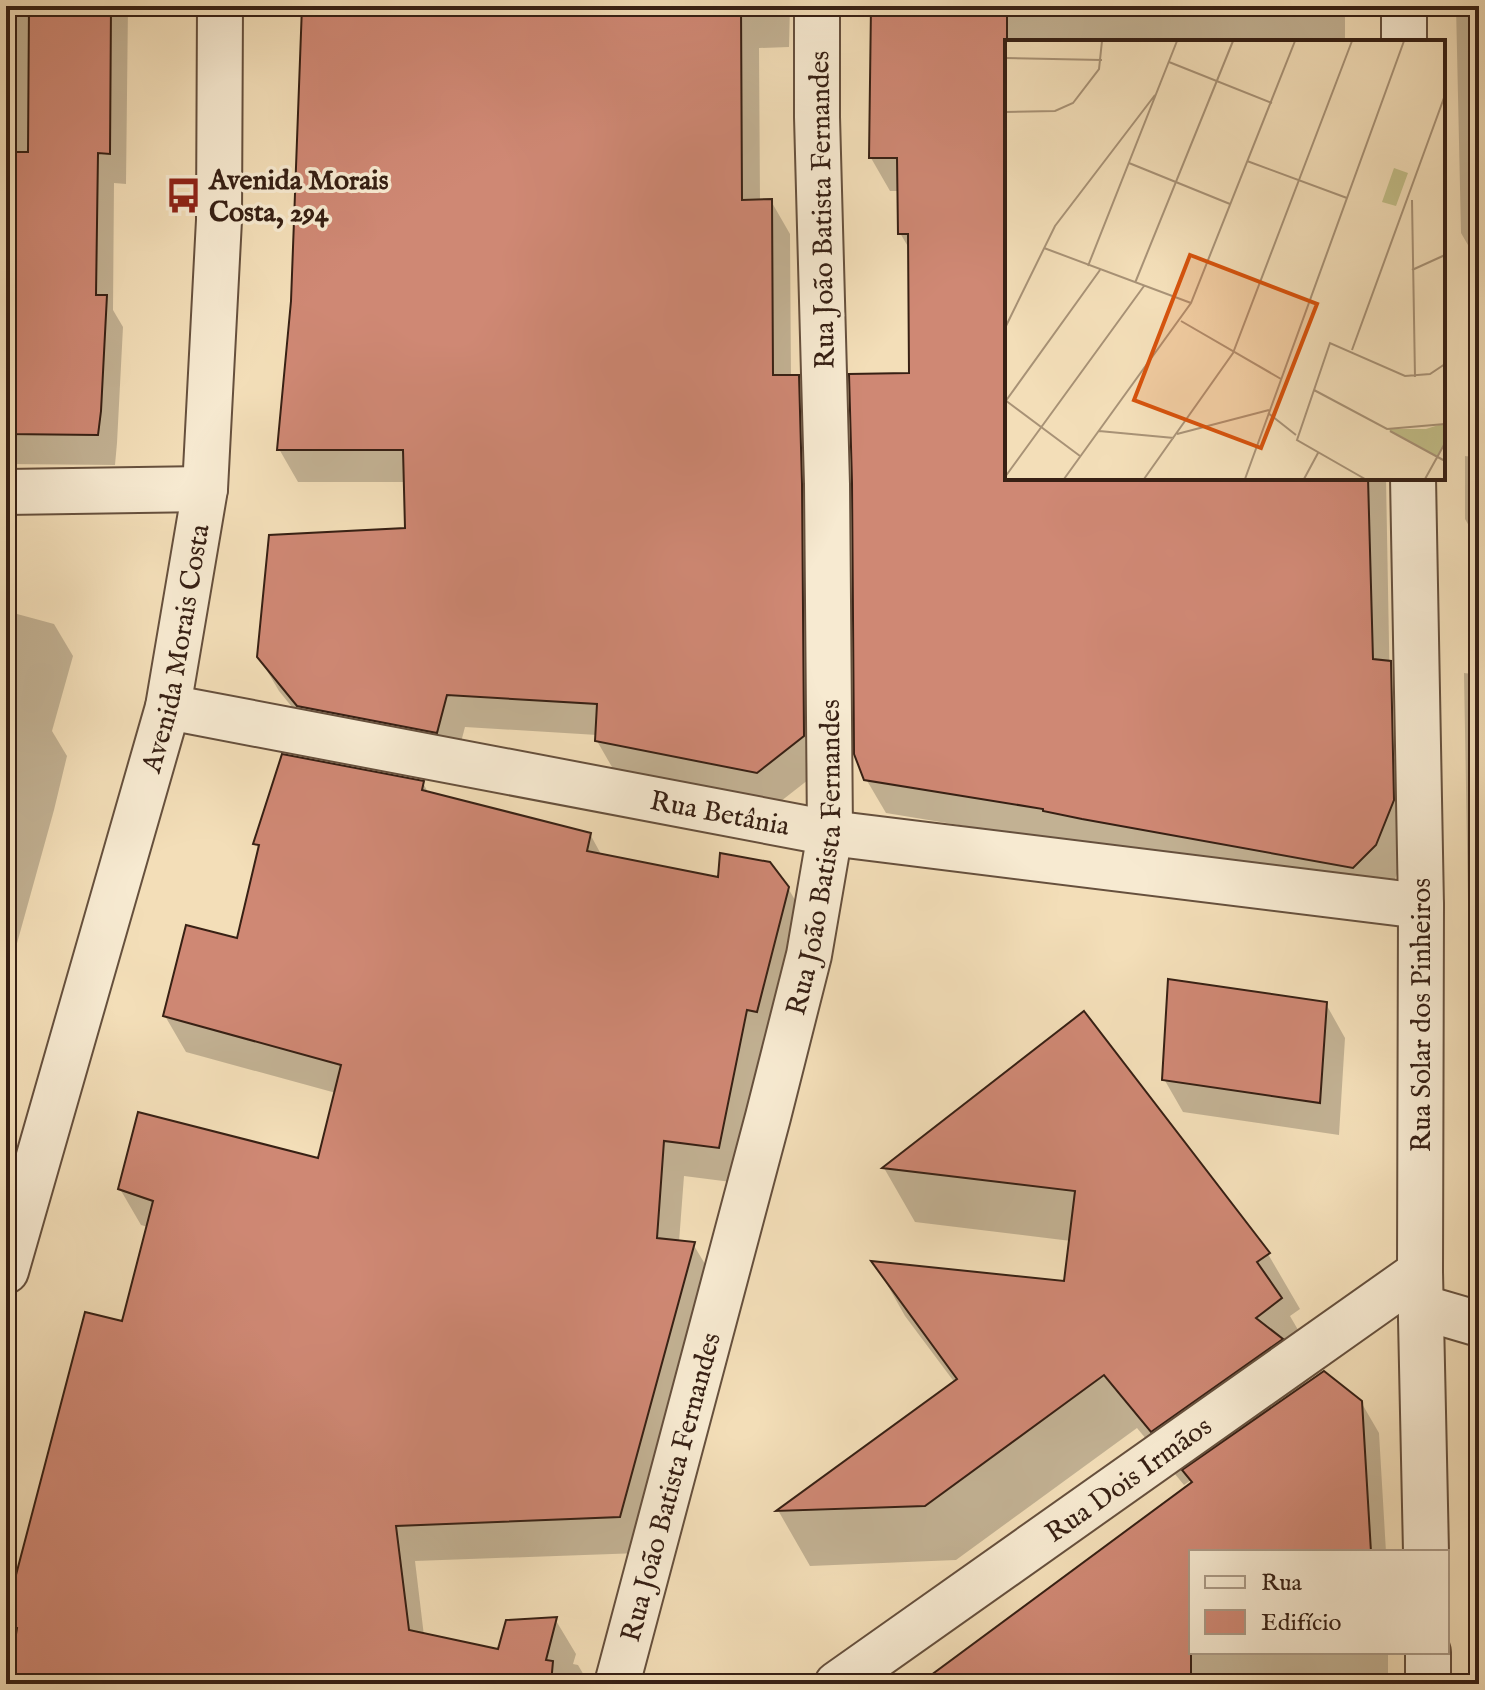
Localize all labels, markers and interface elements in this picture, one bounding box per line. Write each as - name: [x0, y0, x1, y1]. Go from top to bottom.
- inset map: [1005, 40, 1445, 480]
- street label: Rua João Batista Fernandes: [803, 50, 844, 370]
- place label: Avenida Morais Costa, 294: [208, 164, 389, 231]
- bus stop icon: Avenida Morais Costa, 294: [164, 176, 202, 214]
- street label: Avenida Morais Costa: [135, 521, 219, 778]
- street label: Rua João Batista Fernandes: [779, 699, 850, 1019]
- street label: Rua Betânia: [647, 784, 793, 845]
- street label: Rua Solar dos Pinheiros: [1405, 878, 1440, 1152]
- street label: Rua João Batista Fernandes: [614, 1329, 730, 1646]
- street label: Rua Dois Irmãos: [1039, 1410, 1219, 1551]
- legend: [1189, 1550, 1449, 1654]
- text: Rua: [1261, 1568, 1303, 1599]
- text: Edifício: [1261, 1608, 1341, 1639]

